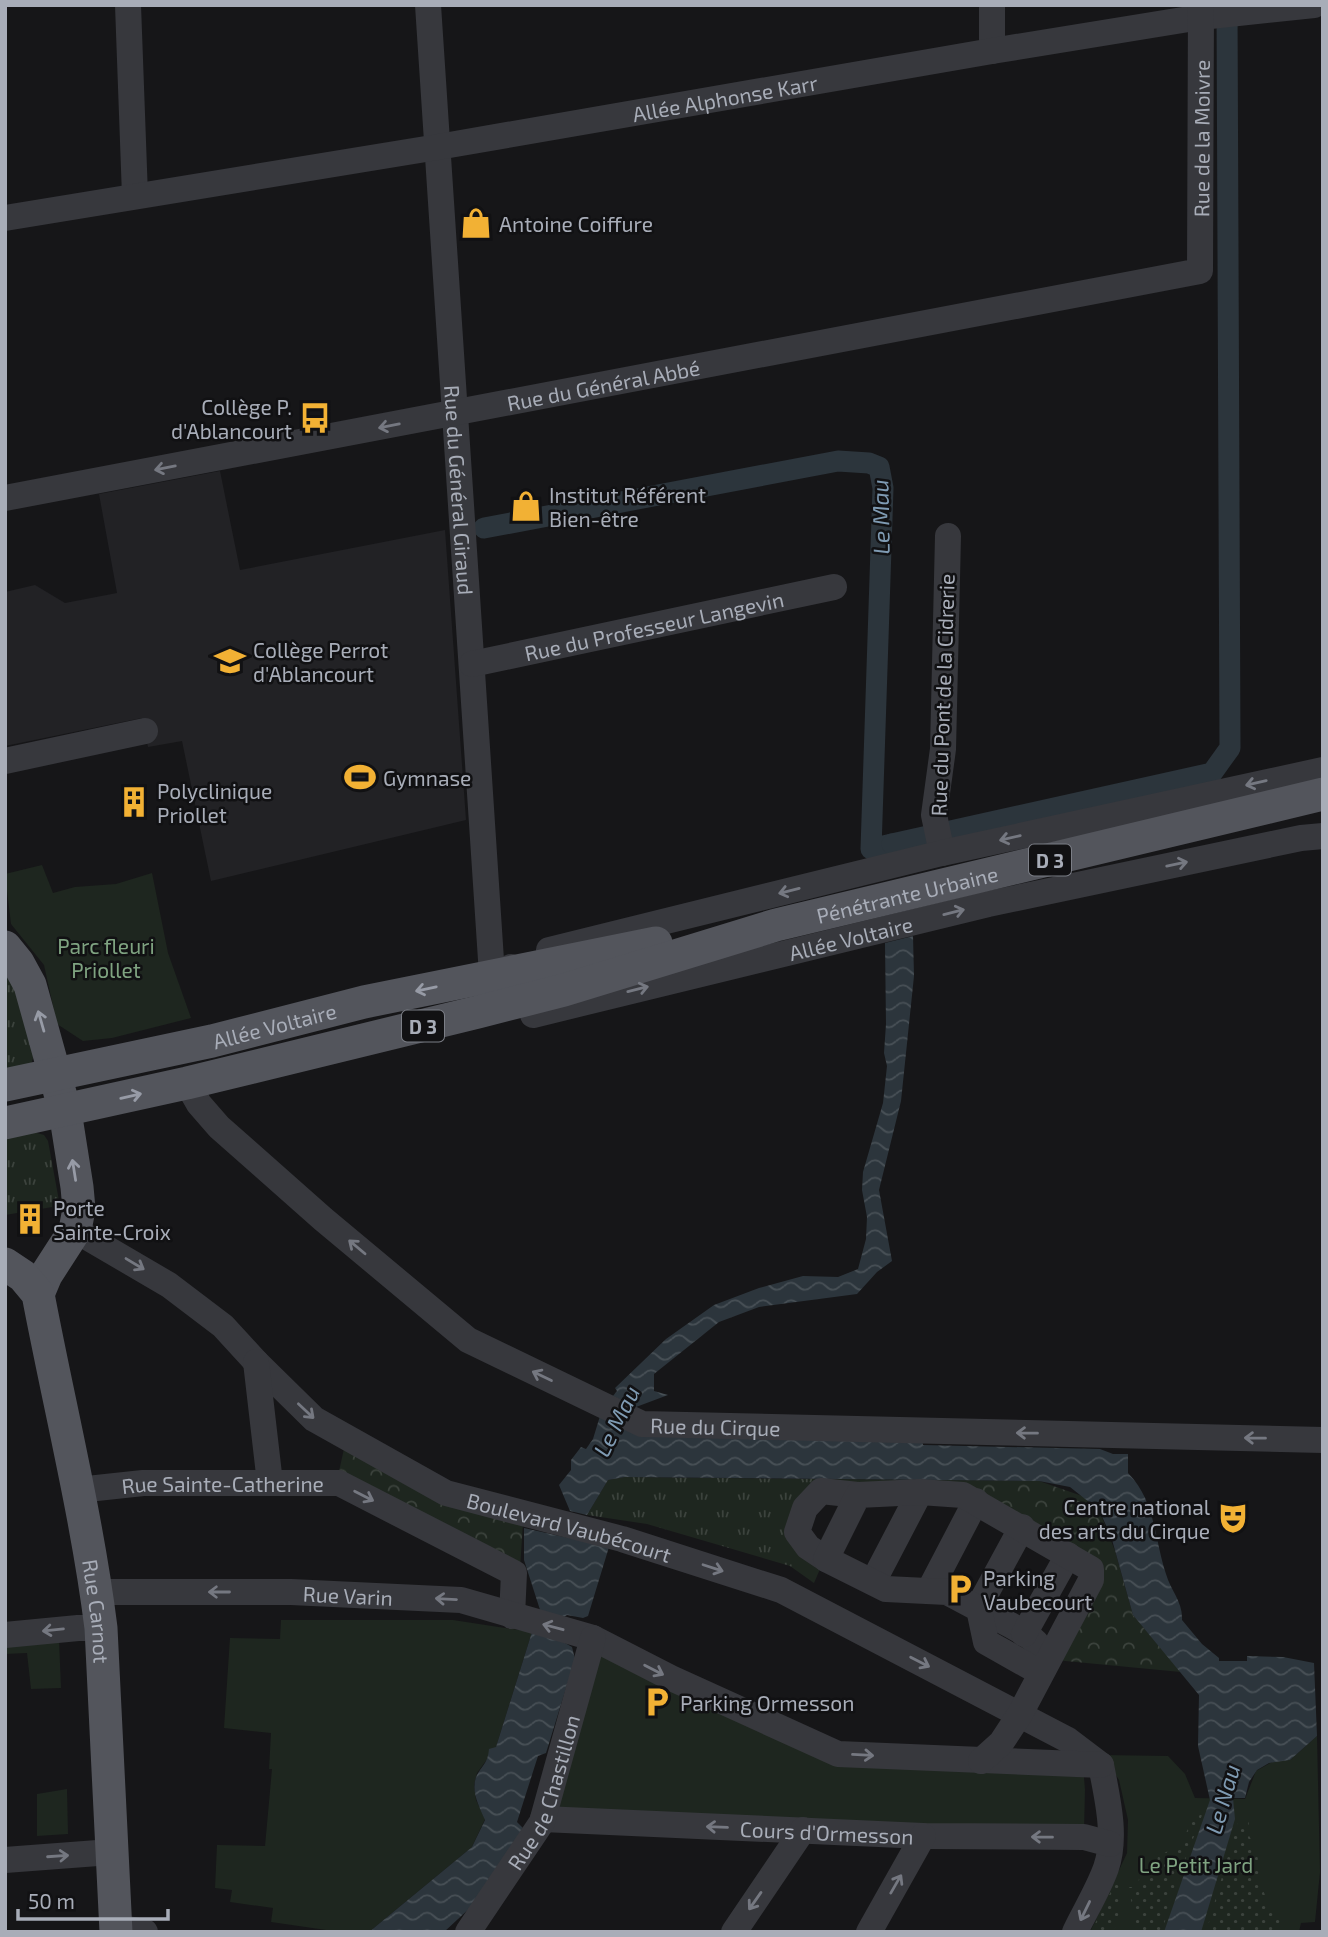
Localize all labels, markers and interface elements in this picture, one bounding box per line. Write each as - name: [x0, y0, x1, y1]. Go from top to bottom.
- street label: Rue de la Moivre: [1188, 60, 1213, 217]
- street label: Allée Alphonse Karr: [630, 69, 820, 126]
- shop icon: Antoine Coiffure: [459, 206, 493, 240]
- place label: Antoine Coiffure: [499, 211, 653, 236]
- street label: Rue du Général Abbé: [505, 354, 702, 415]
- street label: Rue du Général Giraud: [441, 384, 479, 596]
- place label: Collège P. d'Ablancourt: [171, 394, 292, 443]
- bus stop icon: Collège P. d'Ablancourt: [298, 401, 332, 435]
- one-way arrow: [378, 419, 401, 433]
- one-way arrow: [154, 462, 177, 475]
- water label: Le Mau: [865, 479, 895, 555]
- place label: Institut Référent Bien-être: [549, 482, 706, 531]
- shop icon: Institut Référent Bien-être: [509, 489, 543, 523]
- street label: Rue du Pont de la Cidrerie: [925, 573, 959, 817]
- street label: Rue du Professeur Langevin: [522, 586, 786, 665]
- place label: Collège Perrot d'Ablancourt: [253, 637, 388, 686]
- school or university icon: Collège Perrot d'Ablancourt: [213, 644, 247, 678]
- sports icon: Gymnase: [343, 760, 377, 794]
- place label: Gymnase: [383, 765, 471, 790]
- one-way arrow: [1245, 777, 1268, 791]
- place label: Polyclinique Priollet: [157, 778, 272, 827]
- building icon: Polyclinique Priollet: [117, 785, 151, 819]
- one-way arrow: [999, 832, 1022, 846]
- road number: D 3: [1029, 845, 1071, 876]
- one-way arrow: [1165, 857, 1188, 871]
- street label: Pénétrante Urbaine: [814, 860, 1000, 927]
- one-way arrow: [778, 885, 800, 898]
- one-way arrow: [942, 905, 965, 918]
- street label: Allée Voltaire: [786, 910, 915, 965]
- park label: Parc fleuri Priollet: [57, 933, 155, 982]
- one-way arrow: [626, 982, 649, 995]
- one-way arrow: [415, 983, 438, 997]
- street label: Allée Voltaire: [210, 997, 339, 1053]
- one-way arrow: [33, 1010, 46, 1032]
- road number: D 3: [402, 1010, 444, 1042]
- one-way arrow: [120, 1089, 142, 1102]
- one-way arrow: [68, 1159, 81, 1182]
- place label: Porte Sainte-Croix: [53, 1195, 171, 1244]
- building icon: Porte Sainte-Croix: [13, 1202, 47, 1236]
- one-way arrow: [348, 1239, 366, 1255]
- one-way arrow: [124, 1257, 144, 1271]
- one-way arrow: [532, 1368, 553, 1382]
- water label: Le Mau: [587, 1381, 645, 1461]
- one-way arrow: [298, 1403, 315, 1420]
- street label: Rue du Cirque: [650, 1412, 781, 1440]
- one-way arrow: [1016, 1426, 1039, 1440]
- one-way arrow: [1243, 1432, 1266, 1445]
- street label: Rue Sainte-Catherine: [120, 1470, 324, 1498]
- street label: Boulevard Vaubécourt: [464, 1487, 675, 1567]
- one-way arrow: [353, 1489, 374, 1503]
- place label: Centre national des arts du Cirque: [1039, 1494, 1211, 1543]
- theatre icon: Centre national des arts du Cirque: [1216, 1501, 1250, 1535]
- street label: Rue Carnot: [78, 1557, 115, 1664]
- one-way arrow: [702, 1563, 724, 1576]
- place label: Parking Vaubecourt: [983, 1565, 1092, 1614]
- parking icon: Parking Vaubecourt: [943, 1572, 977, 1606]
- street label: Rue Varin: [302, 1580, 393, 1609]
- one-way arrow: [207, 1585, 230, 1599]
- one-way arrow: [435, 1593, 458, 1606]
- one-way arrow: [542, 1620, 564, 1633]
- one-way arrow: [42, 1624, 65, 1637]
- one-way arrow: [909, 1656, 930, 1669]
- one-way arrow: [643, 1663, 664, 1677]
- parking icon: Parking Ormesson: [640, 1685, 674, 1719]
- place label: Parking Ormesson: [680, 1690, 854, 1715]
- street label: Rue de Chastillon: [501, 1712, 584, 1874]
- one-way arrow: [851, 1749, 874, 1762]
- water label: Le Nau: [1199, 1761, 1245, 1837]
- street label: Cours d'Ormesson: [739, 1815, 914, 1848]
- one-way arrow: [706, 1820, 729, 1833]
- one-way arrow: [1031, 1830, 1054, 1844]
- one-way arrow: [46, 1849, 69, 1862]
- park label: Le Petit Jard: [1139, 1852, 1253, 1877]
- one-way arrow: [889, 1874, 903, 1894]
- scale bar: [18, 1878, 168, 1922]
- text: 50 m: [28, 1888, 75, 1913]
- one-way arrow: [748, 1891, 762, 1910]
- one-way arrow: [1078, 1900, 1091, 1921]

